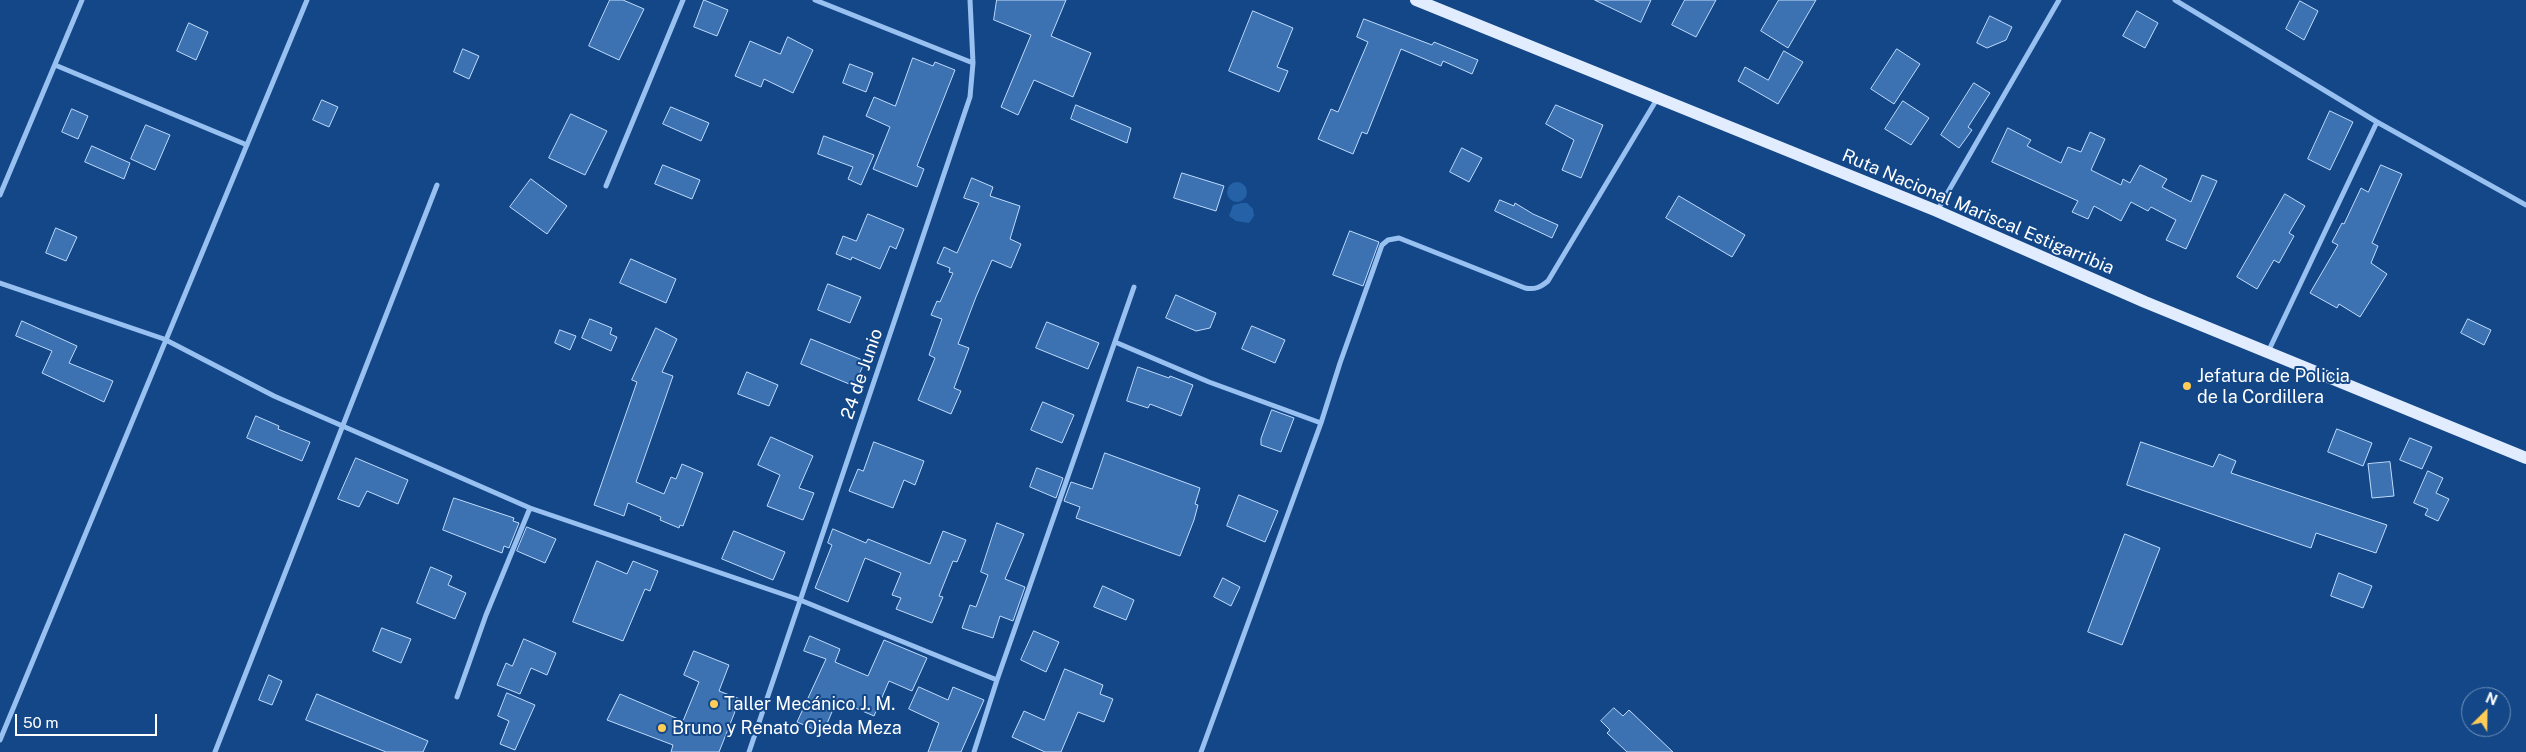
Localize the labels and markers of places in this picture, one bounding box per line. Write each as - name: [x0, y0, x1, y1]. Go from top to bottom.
- place label: Jefatura de Policia de la Cordillera: [2197, 365, 2350, 408]
- marker: Jefatura de Policia de la Cordillera: [2181, 380, 2193, 392]
- place label: Taller Mecánico J. M.: [724, 693, 895, 715]
- marker: Taller Mecánico J. M.: [708, 698, 720, 710]
- place label: Bruno y Renato Ojeda Meza: [672, 717, 902, 739]
- marker: Bruno y Renato Ojeda Meza: [656, 722, 668, 734]

